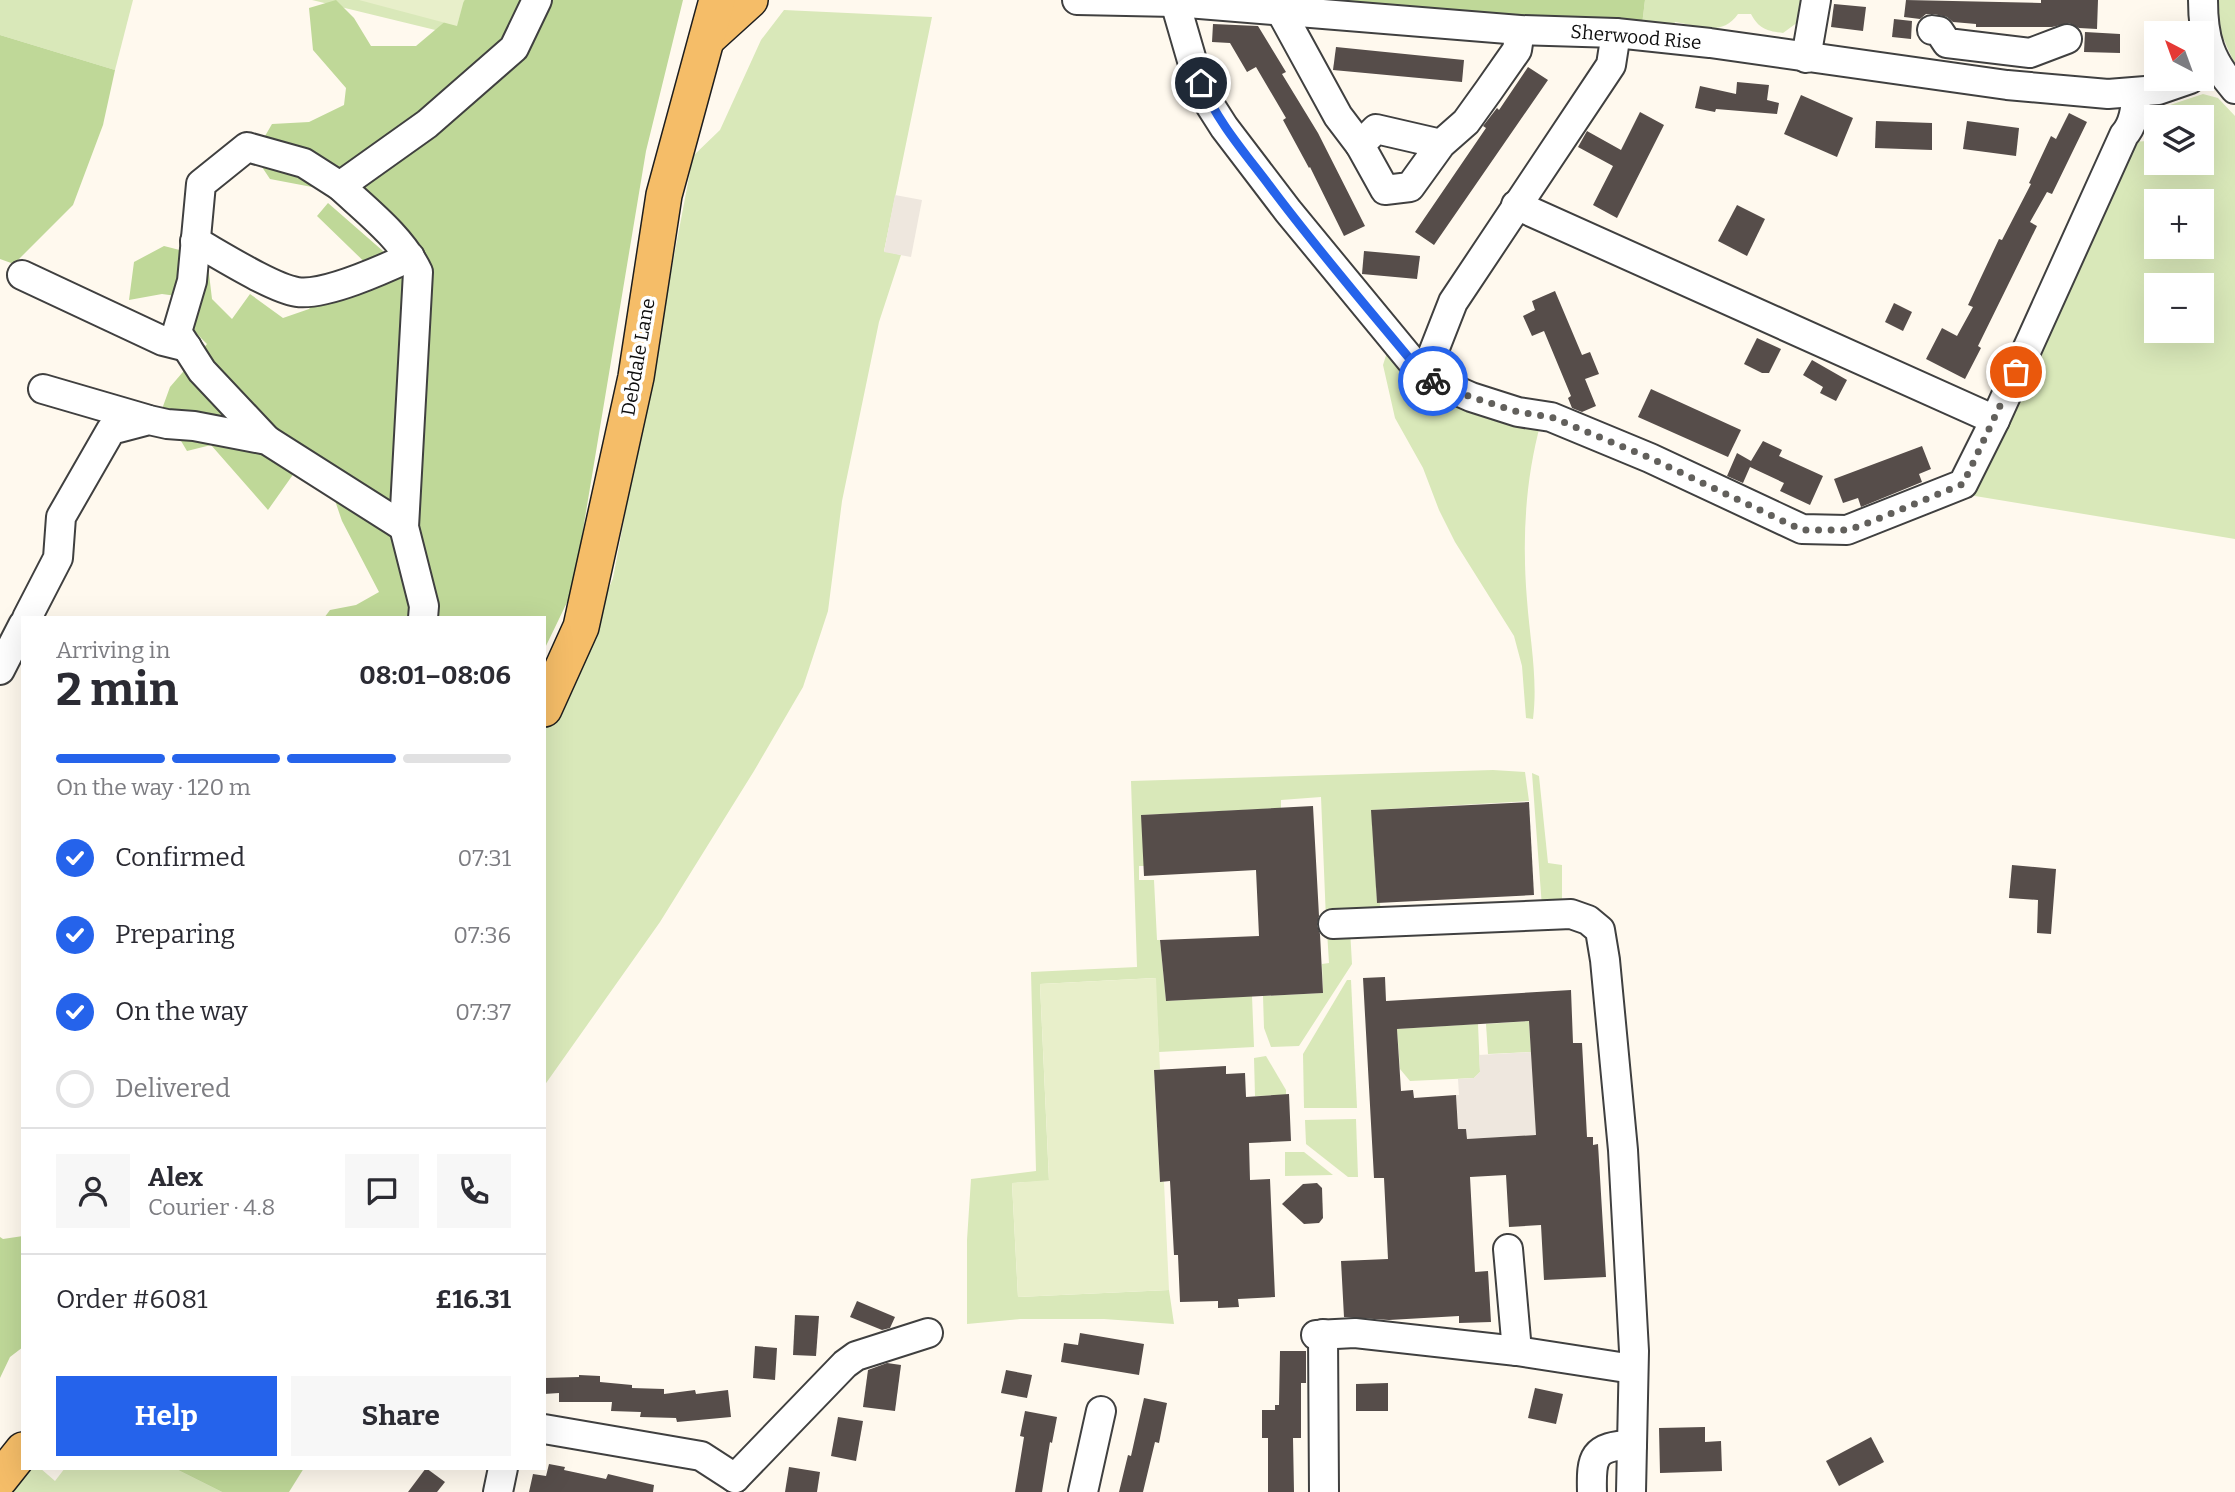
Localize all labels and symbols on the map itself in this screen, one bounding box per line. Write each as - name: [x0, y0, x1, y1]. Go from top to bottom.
- street label: Sherwood Rise: [1570, 20, 1702, 54]
- north arrow: [2144, 21, 2214, 91]
- pin: [1171, 53, 1231, 113]
- street label: Debdale Lane: [616, 296, 660, 418]
- pin: [1986, 342, 2046, 402]
- courier: [1398, 346, 1468, 416]

